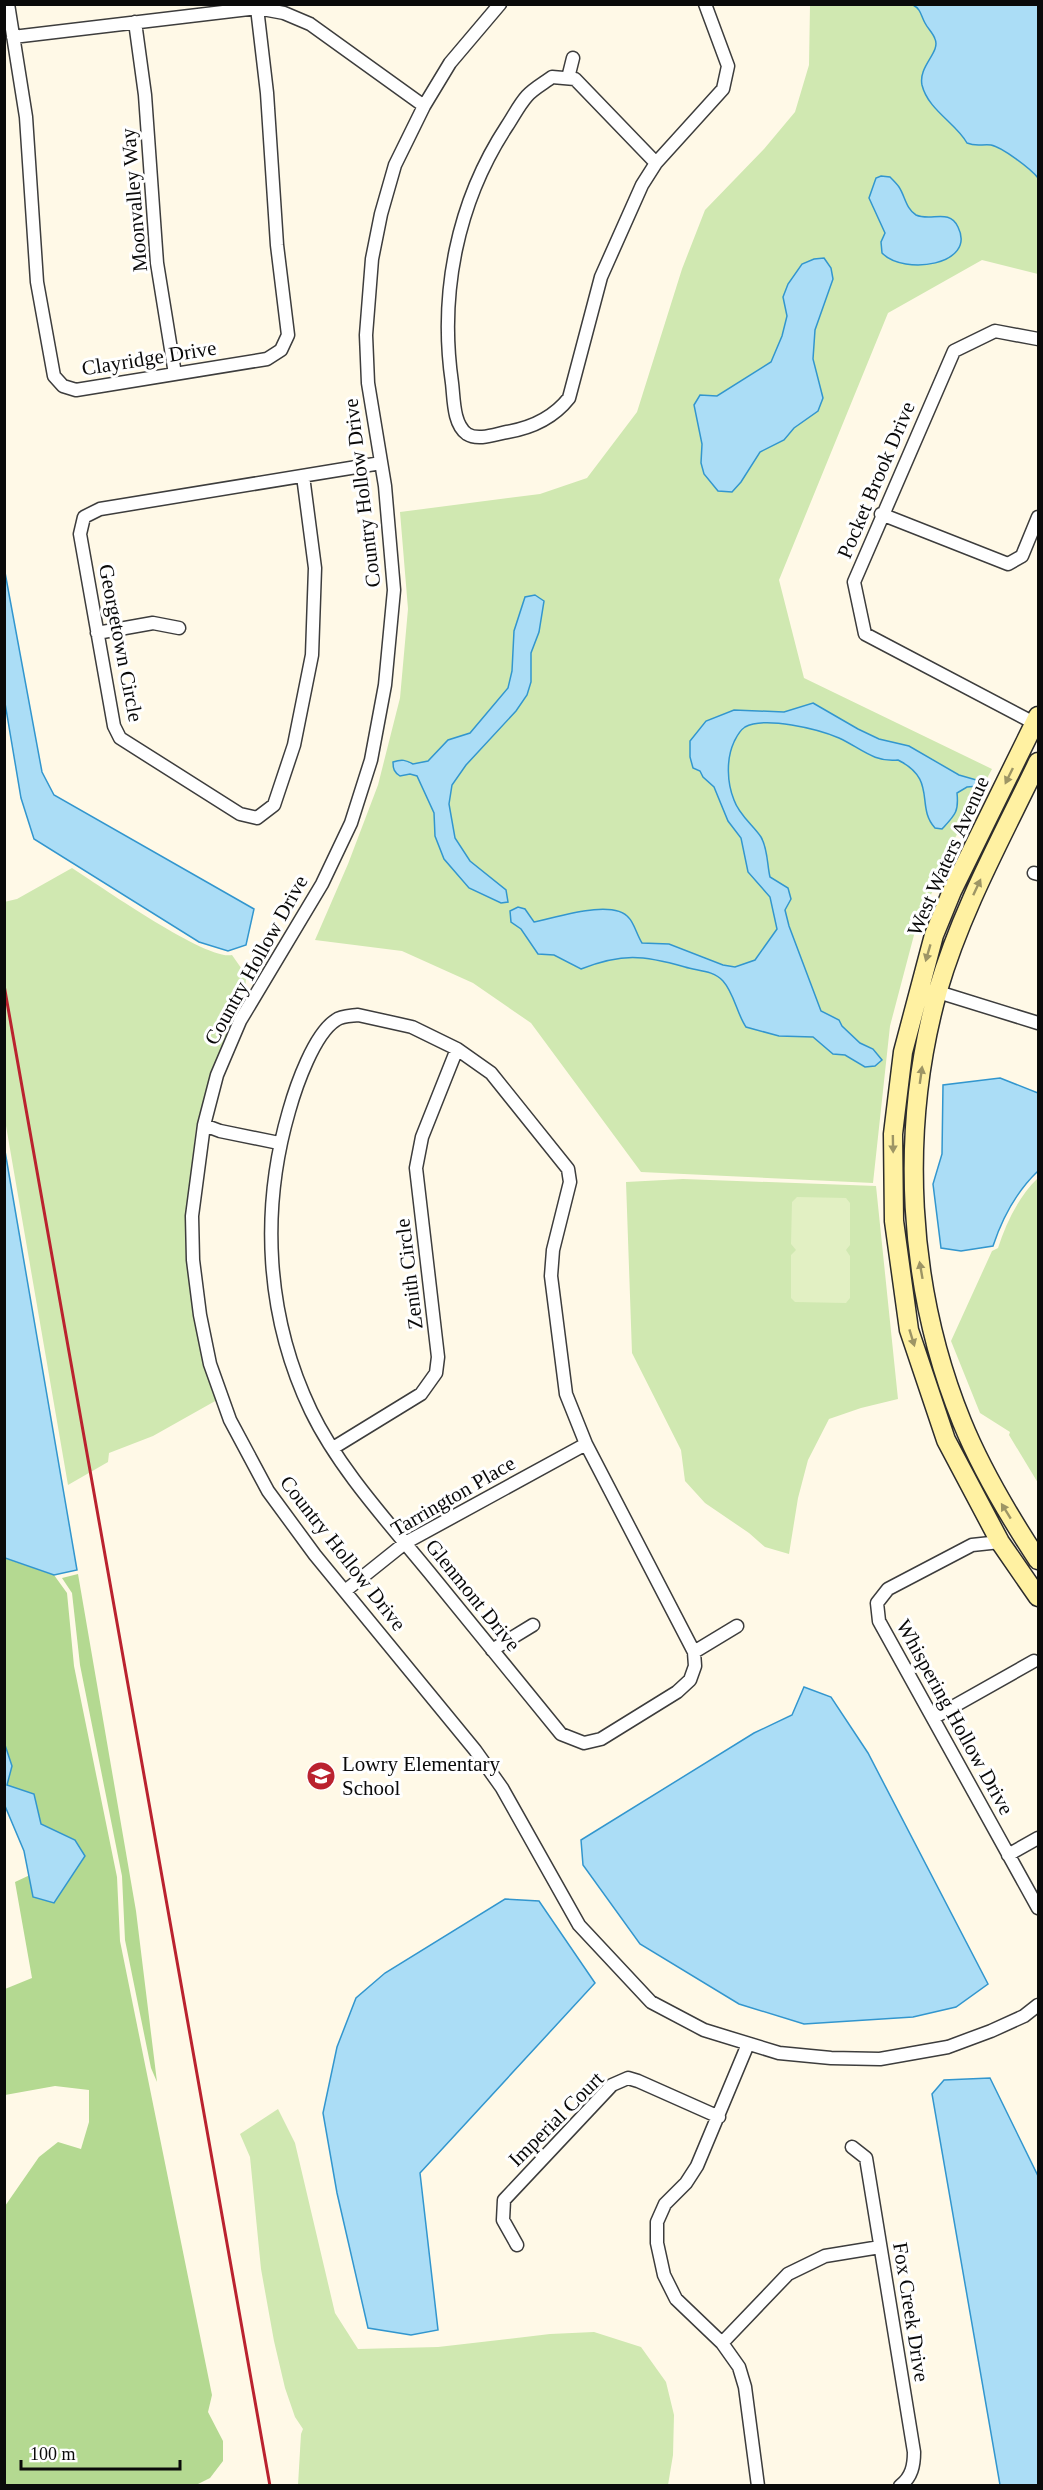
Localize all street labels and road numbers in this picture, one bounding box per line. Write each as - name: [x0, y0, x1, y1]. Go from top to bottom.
- street label: Moonvalley Way: [116, 127, 152, 273]
- street label: Clayridge Drive: [80, 336, 218, 380]
- street label: Country Hollow Drive: [339, 397, 385, 589]
- street label: Pocket Brook Drive: [832, 398, 920, 562]
- street label: Georgetown Circle: [94, 562, 148, 724]
- street label: West Waters Avenue: [902, 773, 994, 939]
- street label: Country Hollow Drive: [199, 871, 313, 1049]
- street label: Zenith Circle: [390, 1217, 428, 1331]
- street label: Tarrington Place: [387, 1451, 519, 1541]
- street label: Country Hollow Drive: [275, 1471, 411, 1635]
- street label: Glenmont Drive: [421, 1534, 525, 1656]
- street label: Whispering Hollow Drive: [891, 1615, 1019, 1819]
- street label: Imperial Court: [504, 2066, 609, 2171]
- street label: Fox Creek Drive: [888, 2240, 934, 2384]

